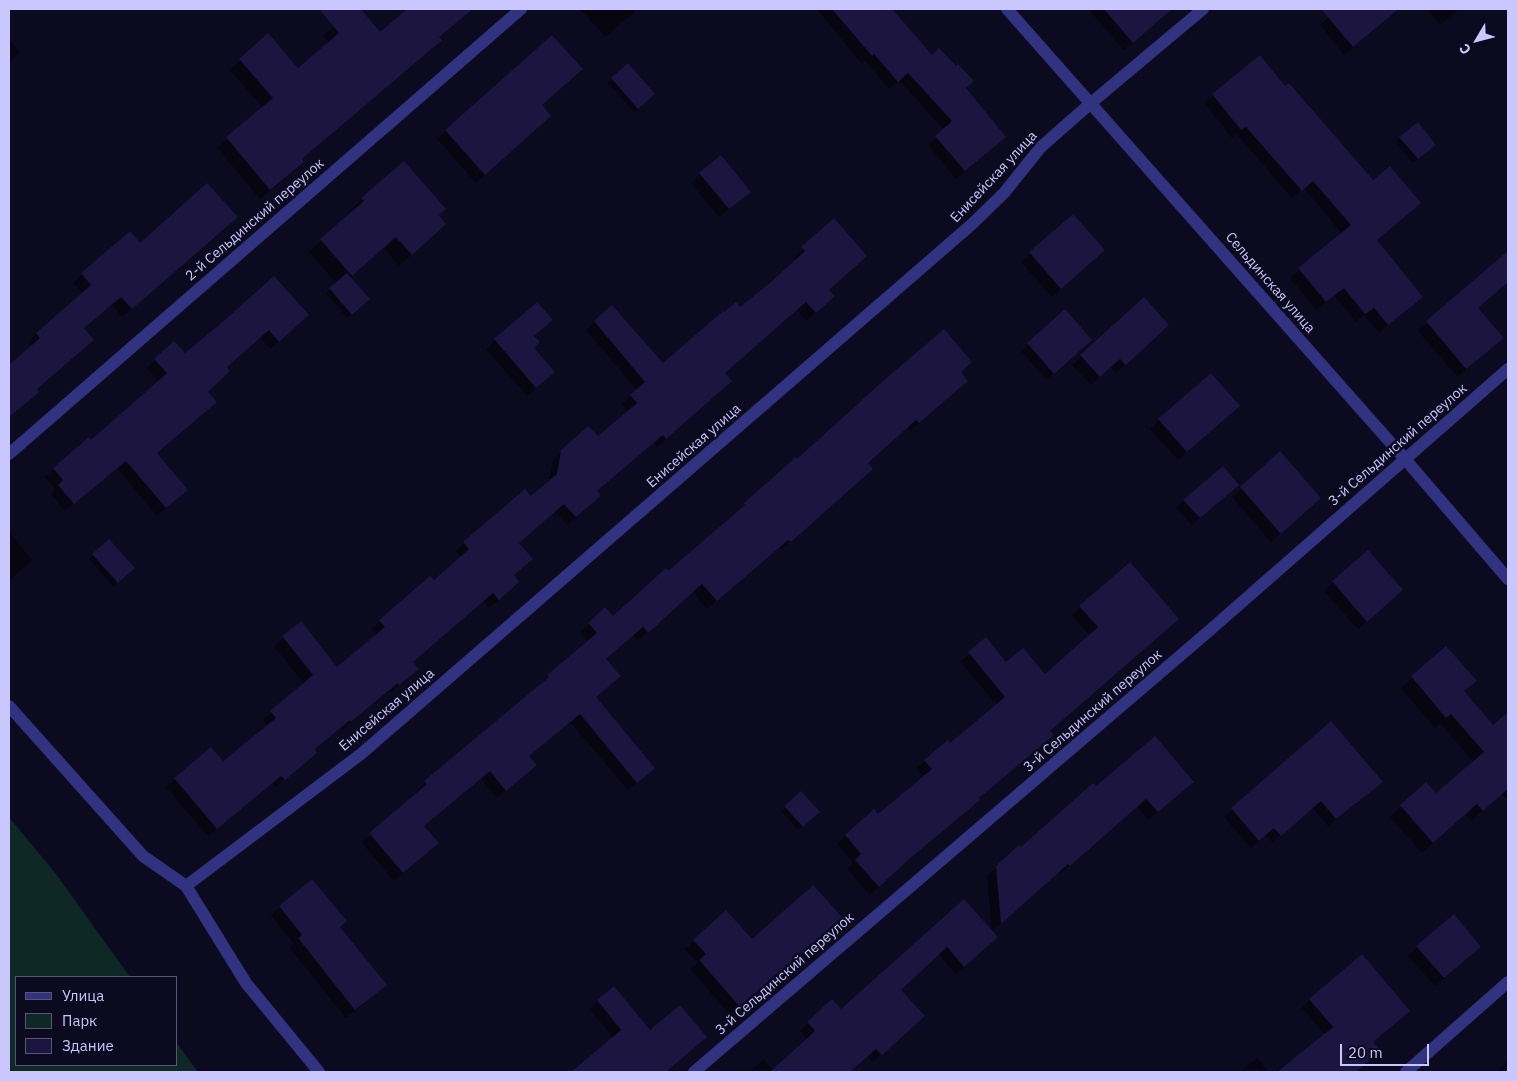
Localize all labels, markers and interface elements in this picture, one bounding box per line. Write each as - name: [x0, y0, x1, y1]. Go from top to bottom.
- north arrow: [1452, 15, 1502, 65]
- text: С: [1455, 40, 1475, 58]
- street label: Енисейская улица: [947, 128, 1041, 226]
- street label: 2-й Сельдинский переулок: [182, 155, 328, 285]
- street label: Сельдинская улица: [1222, 229, 1318, 337]
- street label: 3-й Сельдинский переулок: [1325, 380, 1471, 510]
- street label: Енисейская улица: [644, 401, 744, 491]
- street label: 3-й Сельдинский переулок: [1020, 646, 1166, 776]
- street label: Енисейская улица: [336, 665, 438, 755]
- street label: 3-й Сельдинский переулок: [712, 909, 858, 1039]
- legend: [15, 976, 178, 1066]
- text: Улица: [62, 986, 104, 1005]
- text: Парк: [62, 1011, 97, 1030]
- scale bar: [1342, 1034, 1431, 1066]
- text: Здание: [62, 1036, 114, 1055]
- text: 20 m: [1348, 1043, 1383, 1062]

